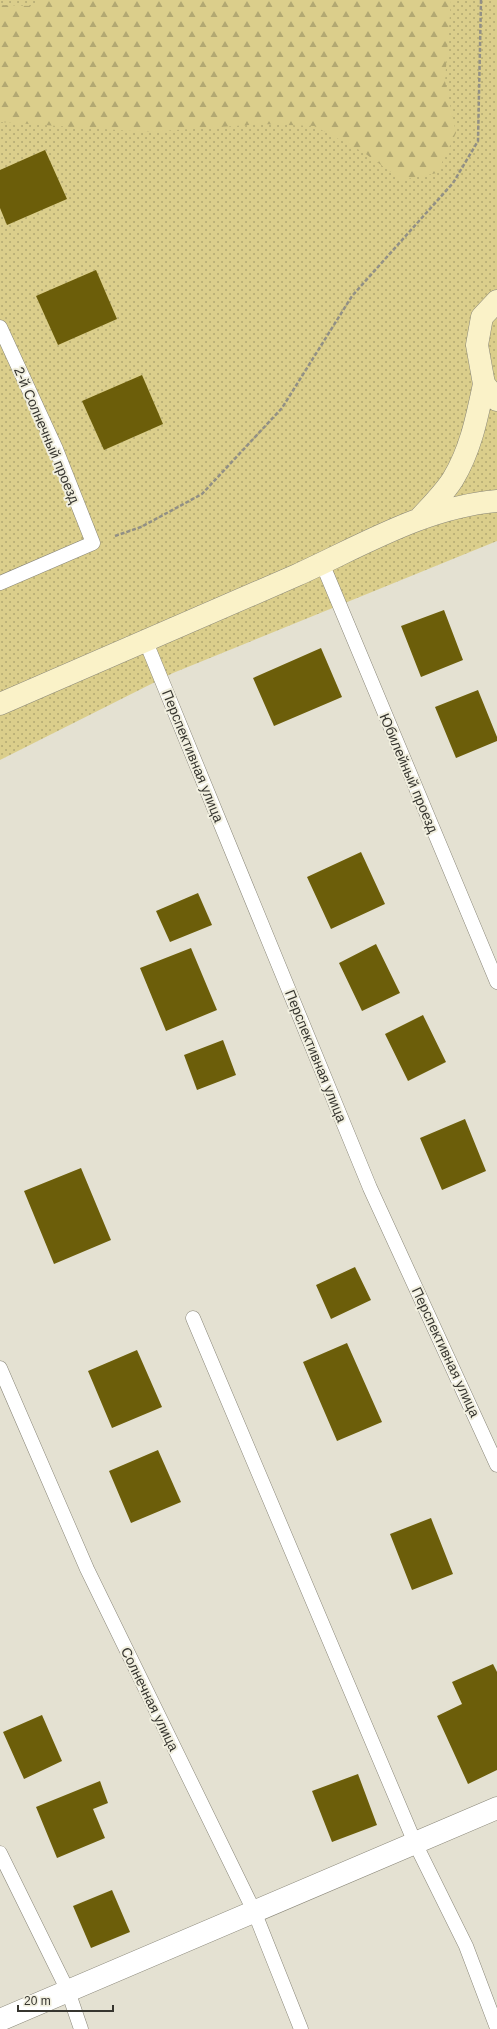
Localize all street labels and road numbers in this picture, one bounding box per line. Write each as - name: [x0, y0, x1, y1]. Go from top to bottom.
- street label: 2-й Солнечный проезд: [11, 364, 83, 506]
- street label: Перспективная улица: [159, 687, 227, 825]
- street label: Юбилейный проезд: [377, 711, 441, 835]
- street label: Перспективная улица: [282, 987, 350, 1125]
- street label: Перспективная улица: [409, 1285, 483, 1420]
- street label: Солнечная улица: [118, 1644, 182, 1754]

